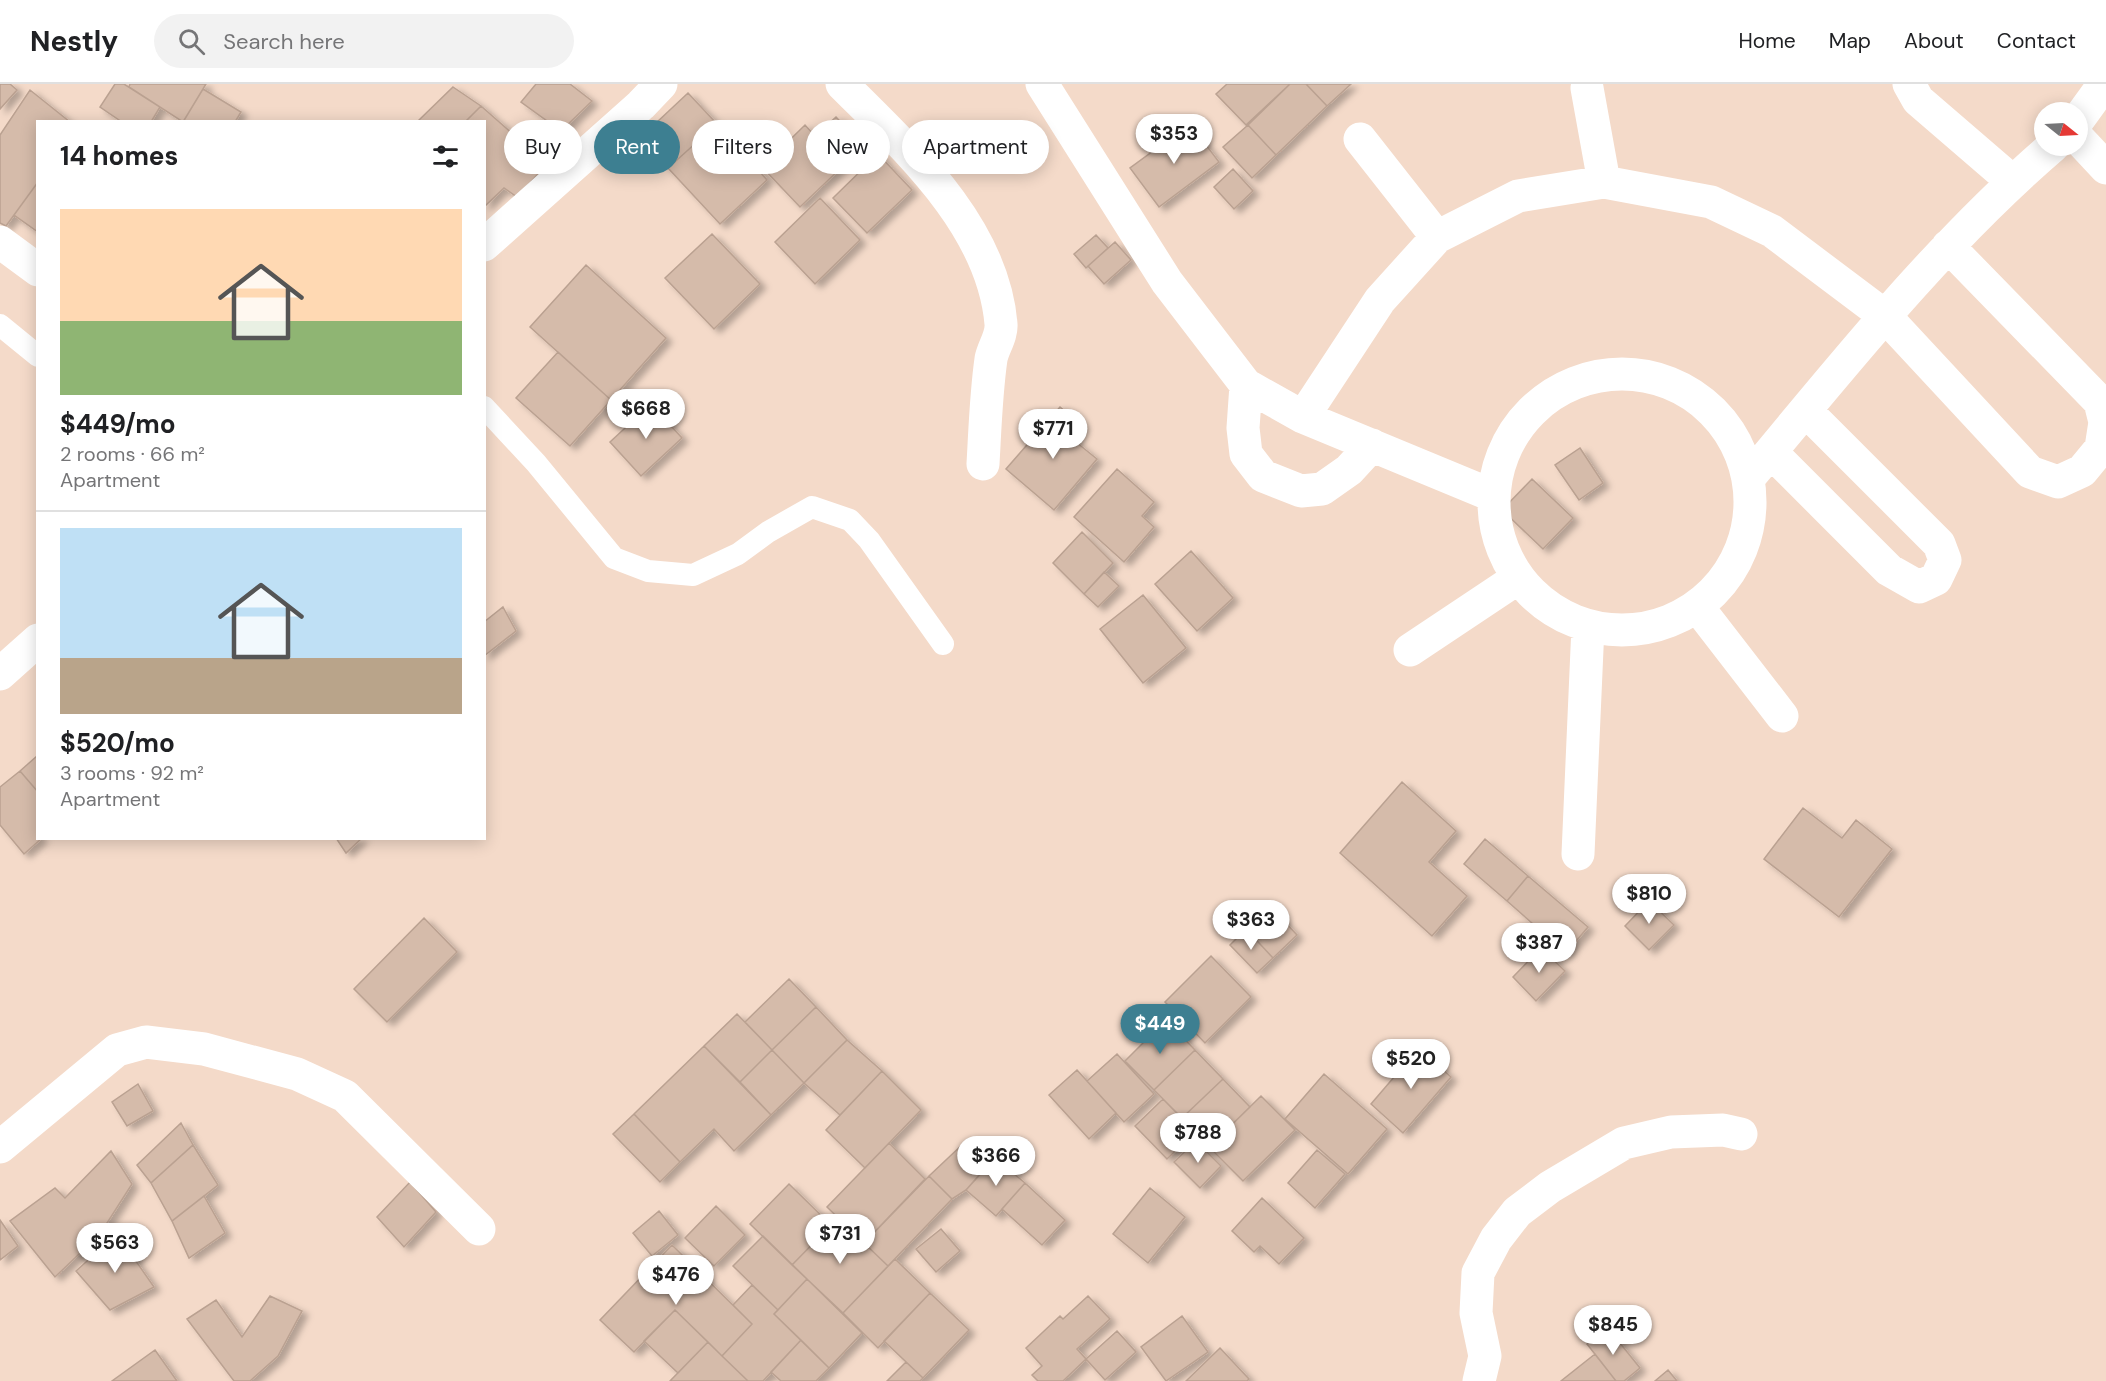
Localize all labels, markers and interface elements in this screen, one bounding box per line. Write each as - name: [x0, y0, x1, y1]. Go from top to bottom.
- search box: [154, 14, 574, 68]
- text: Nestly: [30, 23, 118, 60]
- icon: search: [175, 25, 208, 58]
- text: Search here: [223, 27, 345, 56]
- text: Home: [1738, 27, 1796, 55]
- text: Map: [1829, 27, 1871, 55]
- text: About: [1904, 27, 1964, 55]
- text: Contact: [1997, 27, 2076, 55]
- north arrow: [2034, 102, 2088, 156]
- map controls: [2034, 102, 2088, 156]
- pin: $353: [1138, 114, 1210, 165]
- chip: Buy: [504, 120, 582, 174]
- chip: Rent: [594, 120, 680, 174]
- chip: Filters: [692, 120, 794, 174]
- chip: New: [806, 120, 890, 174]
- chip: Apartment: [902, 120, 1049, 174]
- text: $353: [1150, 120, 1198, 146]
- text: 14 homes: [60, 139, 178, 173]
- icon: filters: [429, 140, 462, 173]
- icon: home: [207, 248, 315, 356]
- pin: $668: [610, 389, 682, 440]
- text: $668: [621, 395, 671, 421]
- text: $449/mo: [60, 407, 176, 441]
- pin: $771: [1017, 409, 1089, 460]
- text: $771: [1032, 415, 1074, 441]
- text: 2 rooms · 66 m²: [60, 441, 205, 467]
- text: Apartment: [60, 467, 160, 493]
- icon: home: [207, 567, 315, 675]
- text: $520/mo: [60, 726, 175, 760]
- text: 3 rooms · 92 m²: [60, 760, 204, 786]
- text: Apartment: [60, 786, 160, 812]
- pin: $810: [1613, 874, 1685, 925]
- text: $810: [1626, 880, 1672, 906]
- pin: $363: [1215, 900, 1287, 951]
- text: $363: [1227, 906, 1275, 932]
- pin: $387: [1503, 923, 1575, 974]
- text: $387: [1515, 929, 1563, 955]
- pin: $449: [1124, 1004, 1196, 1055]
- text: $449: [1135, 1010, 1185, 1036]
- pin: $520: [1375, 1039, 1447, 1090]
- text: $520: [1386, 1045, 1436, 1071]
- pin: $788: [1162, 1113, 1234, 1164]
- text: $788: [1174, 1119, 1222, 1145]
- pin: $366: [960, 1136, 1032, 1187]
- text: $366: [971, 1142, 1021, 1168]
- pin: $731: [804, 1214, 876, 1265]
- text: $731: [819, 1220, 861, 1246]
- pin: $563: [79, 1223, 151, 1274]
- text: $563: [90, 1229, 140, 1255]
- pin: $476: [640, 1255, 712, 1306]
- text: $476: [652, 1261, 700, 1287]
- pin: $845: [1577, 1305, 1649, 1356]
- text: $845: [1588, 1311, 1638, 1337]

